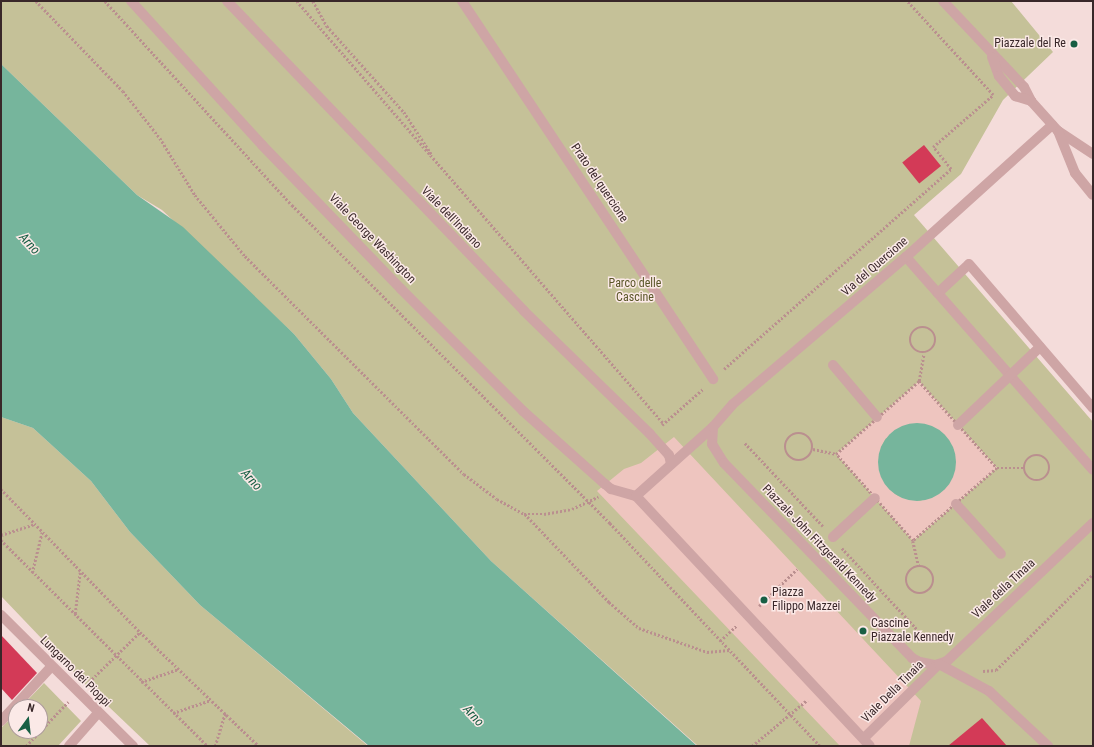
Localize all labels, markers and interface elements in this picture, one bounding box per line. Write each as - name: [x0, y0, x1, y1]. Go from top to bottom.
- place label: Piazzale del Re: [994, 37, 1066, 51]
- marker: Piazzale del Re: [1069, 39, 1079, 49]
- street label: Prato del quercione: [567, 141, 631, 225]
- street label: Viale dell'Indiano: [418, 184, 484, 252]
- street label: Viale George Washington: [326, 191, 418, 287]
- water label: Arno: [15, 230, 43, 258]
- street label: Via del Quercione: [839, 234, 911, 300]
- park label: Parco delle Cascine: [609, 277, 661, 305]
- water label: Arno: [237, 466, 265, 494]
- street label: Piazzale John Fitzgerald Kennedy: [759, 482, 879, 606]
- street label: Viale della Tinaia: [969, 556, 1039, 622]
- place label: Piazza Filippo Mazzei: [772, 586, 840, 614]
- marker: Piazza Filippo Mazzei: [759, 595, 769, 605]
- place label: Cascine Piazzale Kennedy: [871, 617, 954, 645]
- marker: Cascine Piazzale Kennedy: [858, 626, 868, 636]
- street label: Lungarno dei Pioppi: [37, 634, 113, 710]
- street label: Viale Della Tinaia: [859, 658, 927, 726]
- north arrow: [8, 699, 48, 739]
- text: N: [26, 701, 36, 715]
- water label: Arno: [459, 702, 487, 730]

